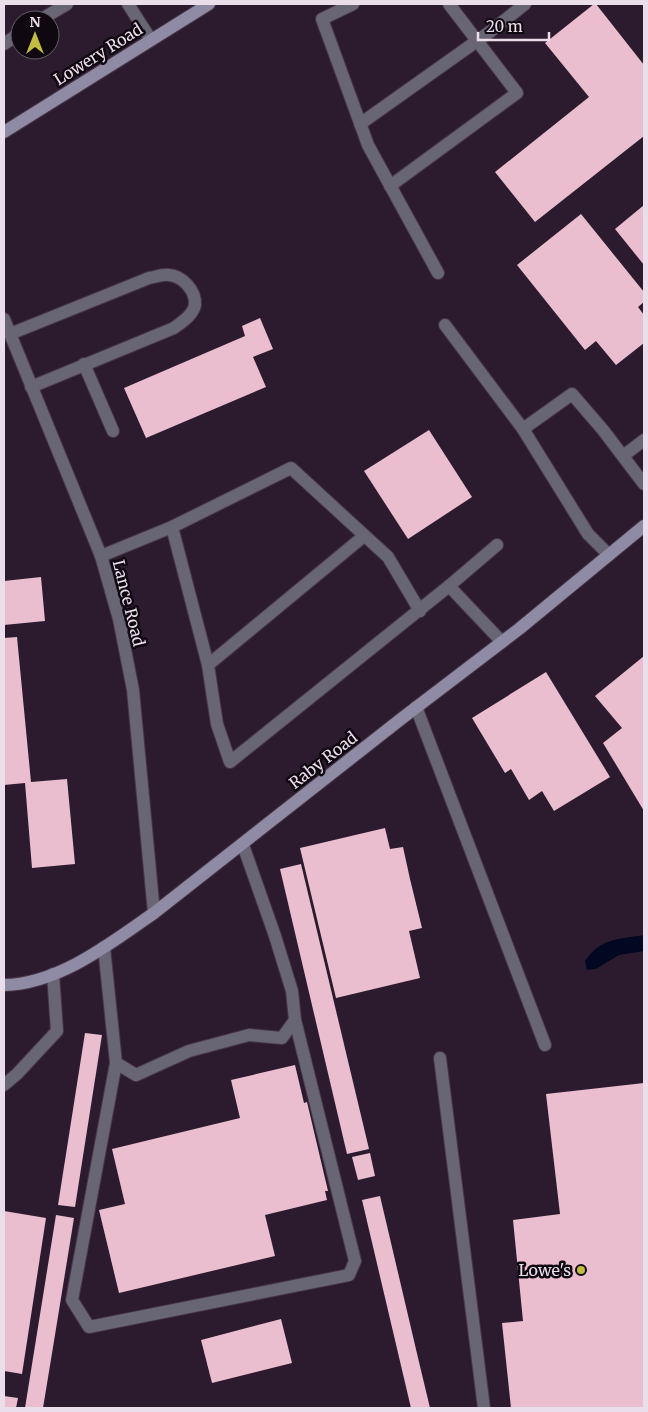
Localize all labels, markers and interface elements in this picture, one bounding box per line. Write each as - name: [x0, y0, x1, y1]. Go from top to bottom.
- north arrow: [10, 10, 60, 60]
- scale bar: [478, 10, 549, 42]
- text: N: [29, 13, 41, 31]
- text: 20 m: [486, 17, 523, 36]
- street label: Lowery Road: [50, 19, 146, 89]
- street label: Lance Road: [109, 558, 149, 649]
- street label: Raby Road: [285, 727, 361, 793]
- place label: Lowe's: [518, 1260, 571, 1280]
- marker: Lowe's: [575, 1264, 587, 1276]

